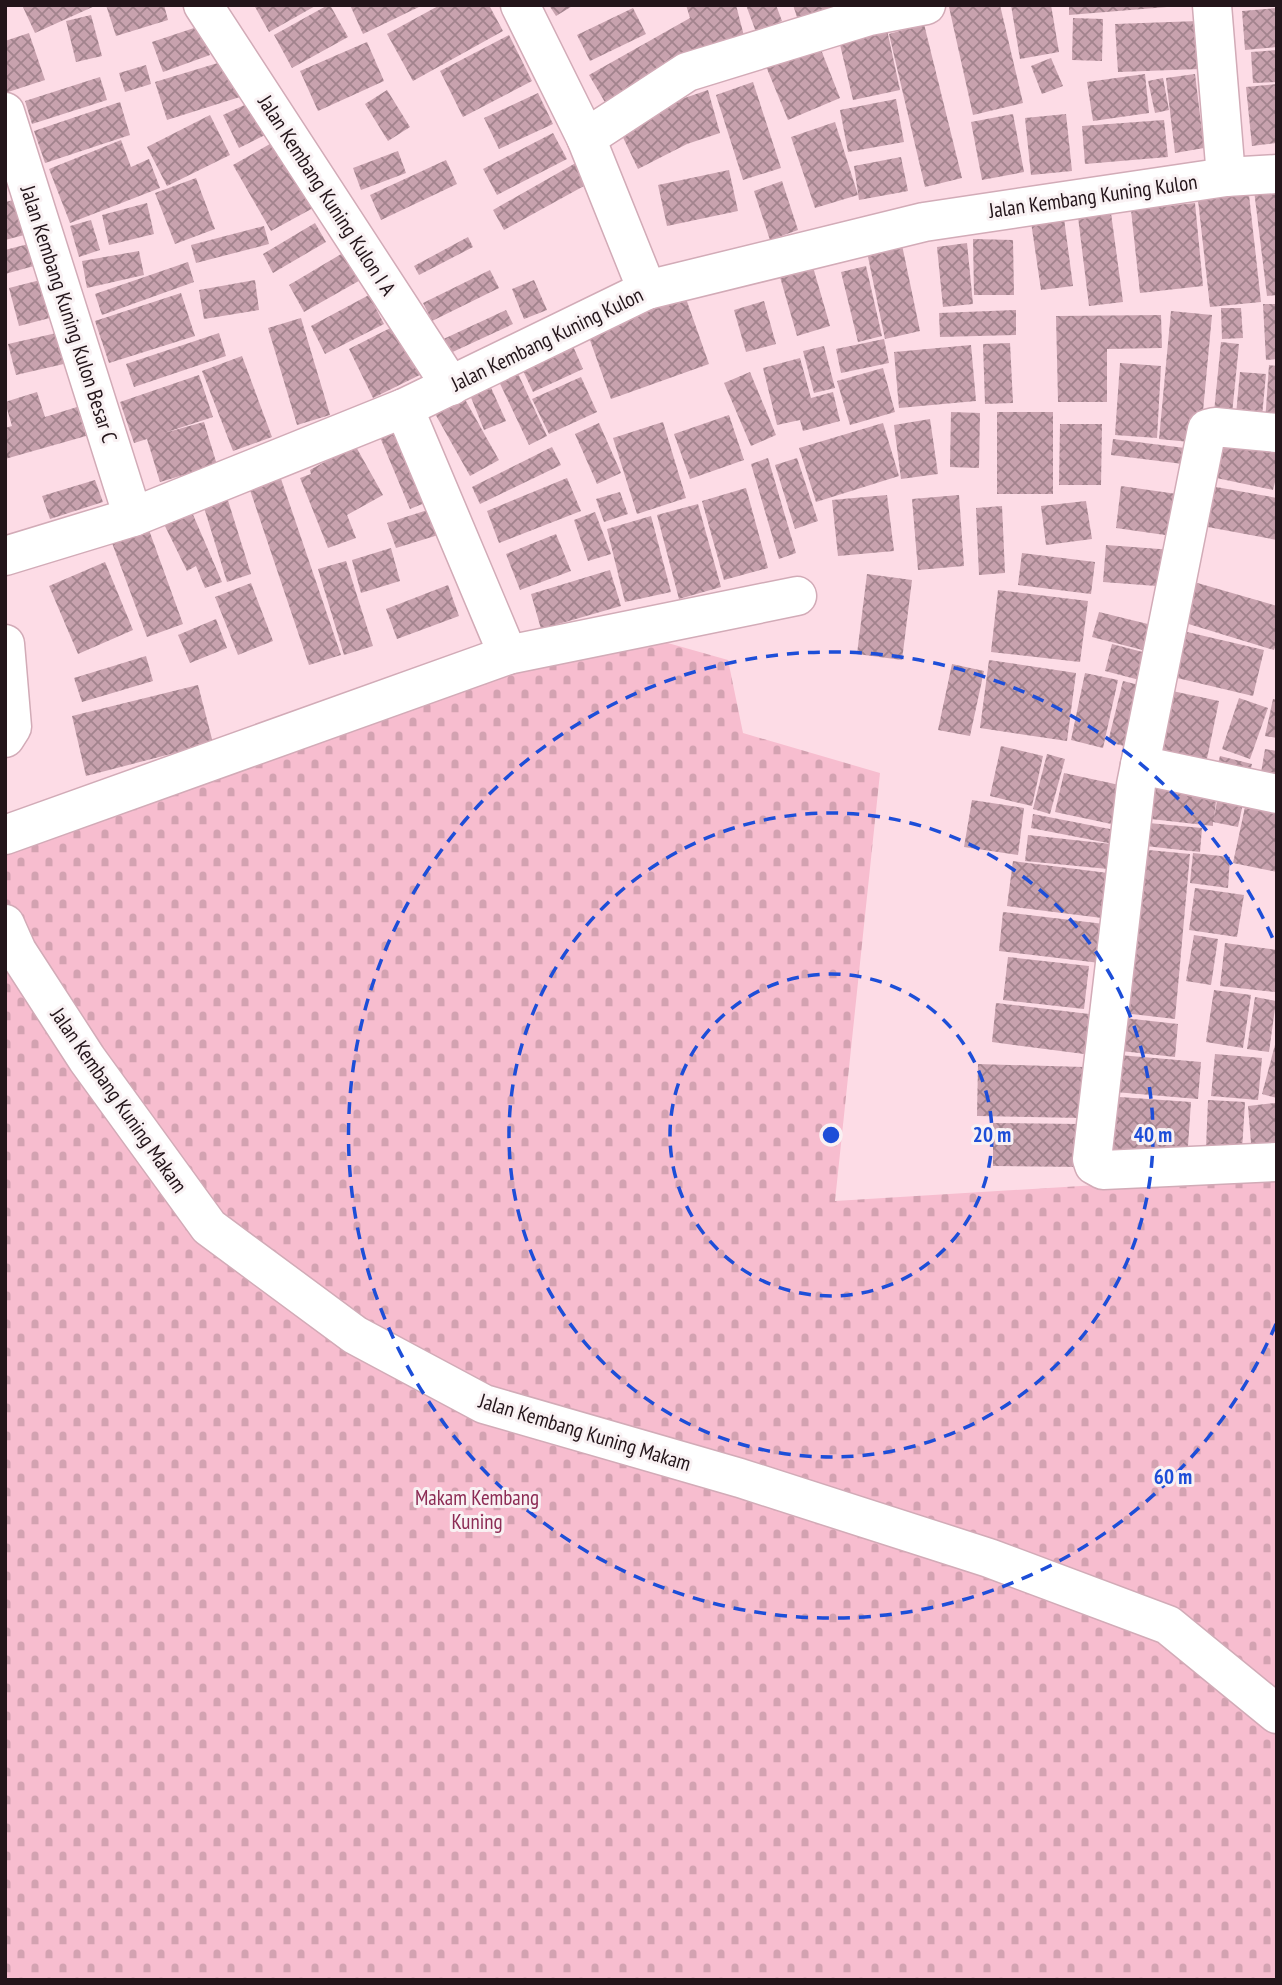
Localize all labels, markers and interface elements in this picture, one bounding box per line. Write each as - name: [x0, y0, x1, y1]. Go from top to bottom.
- street label: Jalan Kembang Kuning Kulon I A: [252, 89, 402, 300]
- street label: Jalan Kembang Kuning Kulon: [986, 168, 1199, 224]
- street label: Jalan Kembang Kuning Kulon Besar C: [14, 181, 123, 446]
- street label: Jalan Kembang Kuning Kulon: [446, 281, 647, 398]
- street label: Jalan Kembang Kuning Makam: [44, 1001, 193, 1198]
- text: 20 m: [973, 1121, 1011, 1148]
- text: 40 m: [1134, 1121, 1172, 1148]
- centre of rings: [819, 1123, 843, 1147]
- street label: Jalan Kembang Kuning Makam: [475, 1387, 694, 1477]
- text: 60 m: [1154, 1463, 1192, 1490]
- park label: Makam Kembang Kuning: [415, 1484, 539, 1535]

